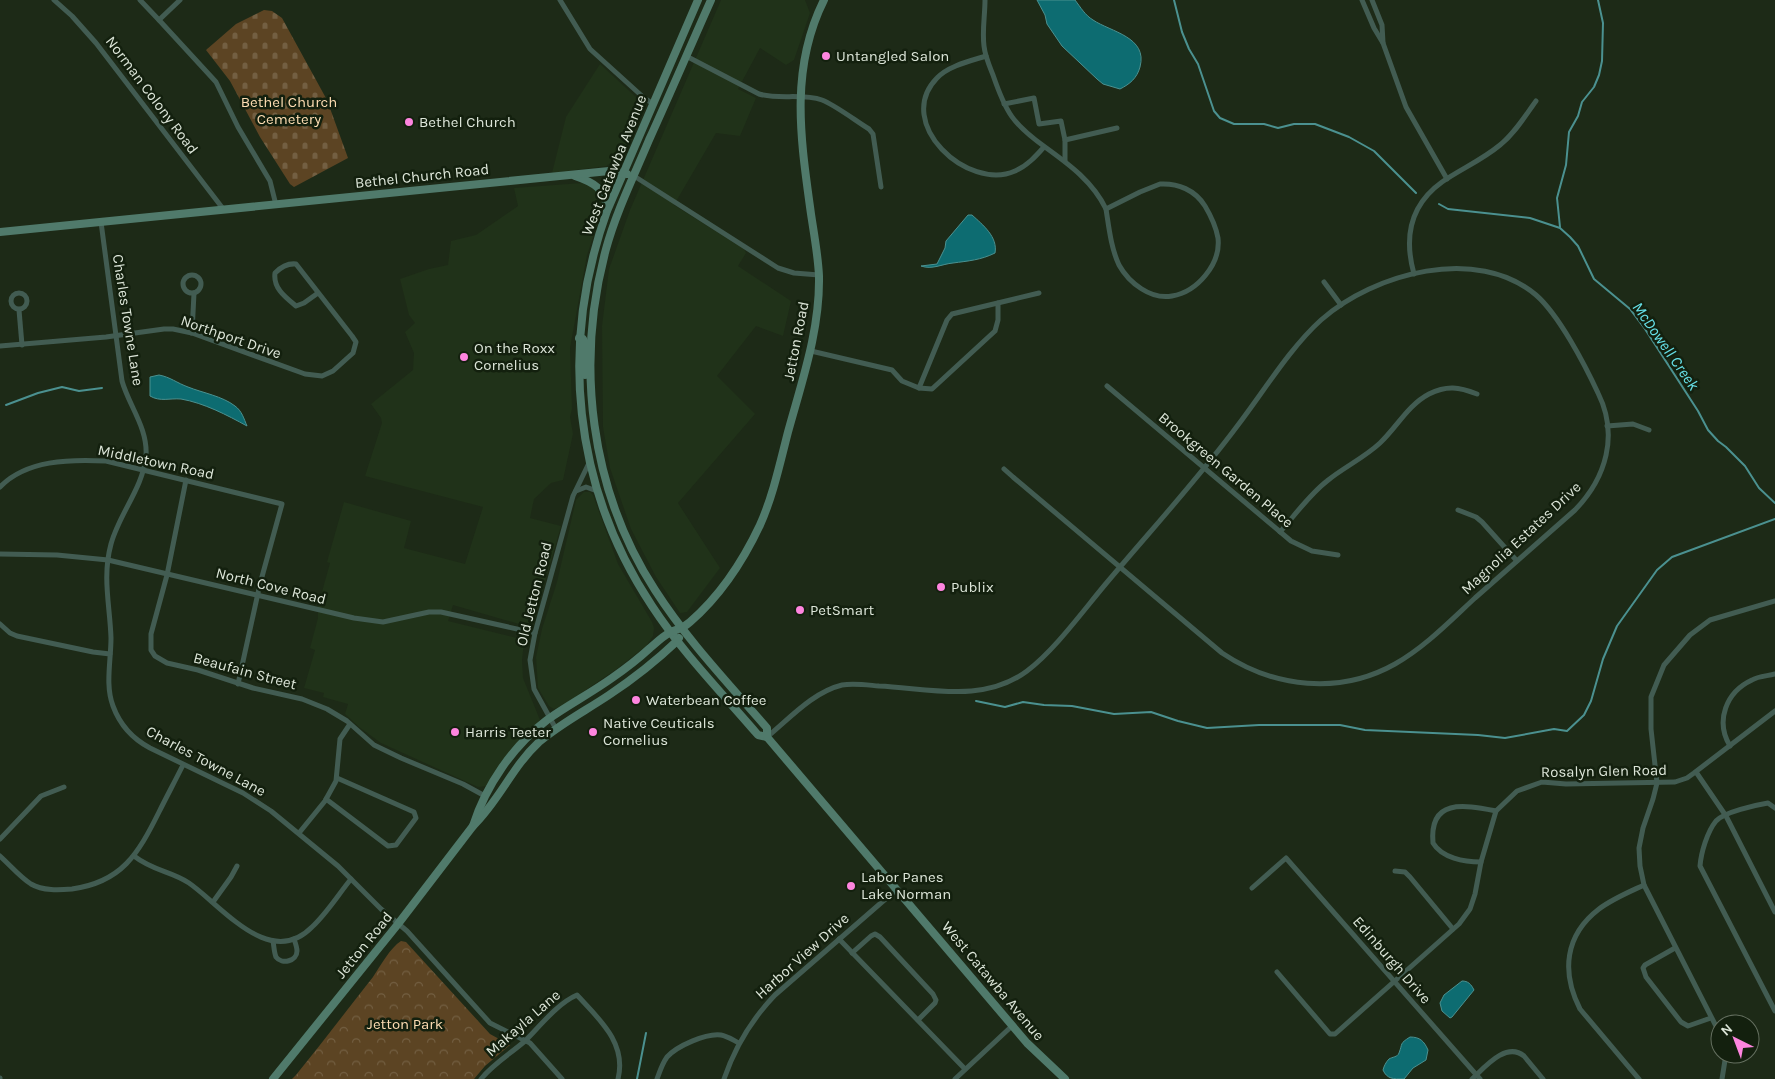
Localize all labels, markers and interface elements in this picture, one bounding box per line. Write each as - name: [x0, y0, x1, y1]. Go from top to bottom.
- street label: Norman Colony Road: [102, 33, 202, 157]
- place label: Untangled Salon: [836, 47, 949, 65]
- marker: Untangled Salon: [820, 50, 832, 62]
- street label: West Catawba Avenue: [578, 92, 650, 238]
- park label: Bethel Church Cemetery: [241, 93, 337, 128]
- place label: Bethel Church: [419, 113, 516, 131]
- marker: Bethel Church: [403, 116, 415, 128]
- street label: Bethel Church Road: [354, 160, 490, 192]
- street label: Charles Towne Lane: [109, 253, 147, 387]
- water label: McDowell Creek: [1629, 298, 1704, 395]
- street label: Jetton Road: [779, 300, 813, 382]
- street label: Northport Drive: [178, 311, 284, 363]
- place label: On the Roxx Cornelius: [474, 339, 555, 374]
- marker: On the Roxx Cornelius: [458, 351, 470, 363]
- street label: Brookgreen Garden Place: [1155, 408, 1297, 532]
- street label: Middletown Road: [96, 441, 216, 483]
- street label: Magnolia Estates Drive: [1457, 478, 1585, 598]
- street label: Old Jetton Road: [512, 540, 556, 648]
- street label: North Cove Road: [214, 564, 328, 608]
- place label: Publix: [951, 578, 994, 596]
- marker: Publix: [935, 581, 947, 593]
- place label: PetSmart: [810, 601, 874, 619]
- marker: PetSmart: [794, 604, 806, 616]
- street label: Beaufain Street: [191, 649, 299, 694]
- place label: Waterbean Coffee: [646, 691, 767, 709]
- marker: Waterbean Coffee: [630, 694, 642, 706]
- place label: Native Ceuticals Cornelius: [603, 714, 715, 749]
- street label: Charles Towne Lane: [143, 722, 269, 800]
- place label: Harris Teeter: [465, 723, 551, 741]
- marker: Harris Teeter: [449, 726, 461, 738]
- marker: Native Ceuticals Cornelius: [587, 726, 599, 738]
- street label: Rosalyn Glen Road: [1541, 761, 1667, 781]
- place label: Labor Panes Lake Norman: [861, 868, 951, 903]
- marker: Labor Panes Lake Norman: [845, 880, 857, 892]
- street label: Jetton Road: [332, 908, 396, 982]
- street label: Harbor View Drive: [751, 909, 853, 1003]
- street label: Edinburgh Drive: [1349, 913, 1435, 1007]
- street label: West Catawba Avenue: [938, 918, 1048, 1044]
- street label: Makayla Lane: [482, 986, 564, 1060]
- north arrow: [1710, 1014, 1760, 1064]
- park label: Jetton Park: [367, 1015, 443, 1033]
- text: N: [1717, 1020, 1736, 1039]

